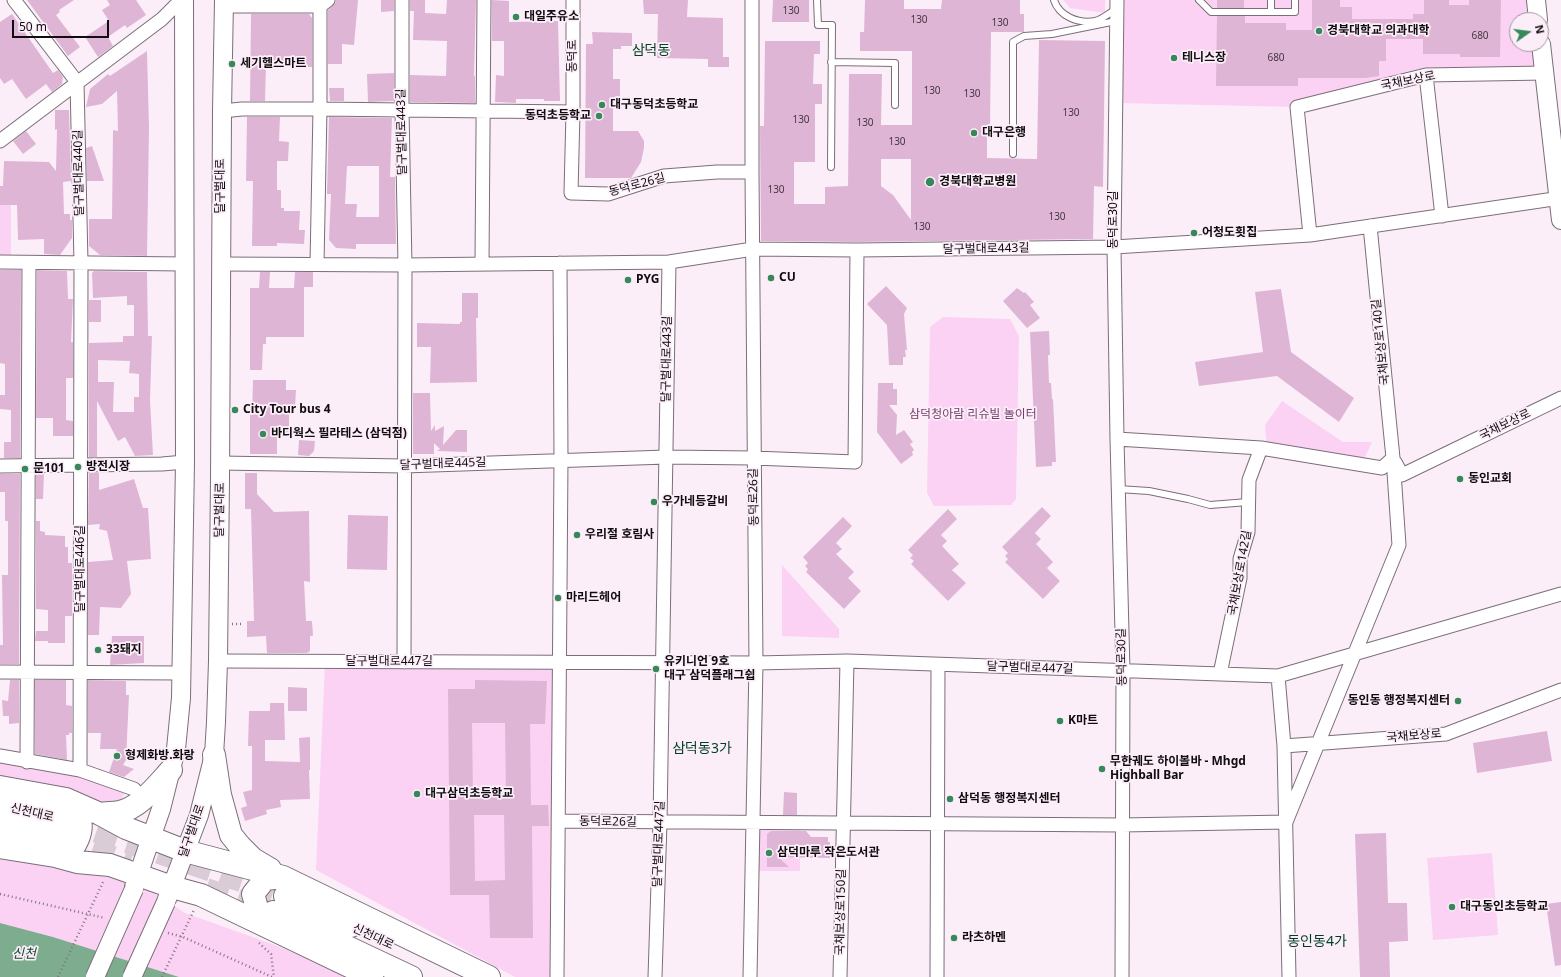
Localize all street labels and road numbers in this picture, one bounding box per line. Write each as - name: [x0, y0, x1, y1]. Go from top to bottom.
- street label: 동덕로: [566, 39, 580, 73]
- street label: 국채보상로: [1380, 69, 1436, 93]
- street label: 달구벌대로443길: [394, 88, 410, 176]
- street label: 달구벌대로440길: [71, 129, 87, 217]
- street label: 달구벌대로: [214, 158, 228, 214]
- street label: 동덕로26길: [607, 171, 667, 199]
- street label: 동덕로30길: [1107, 191, 1121, 249]
- street label: 달구벌대로443길: [942, 241, 1030, 257]
- street label: 국채보상로140길: [1369, 298, 1393, 386]
- street label: 달구벌대로443길: [659, 315, 675, 403]
- street label: 국채보상로: [1477, 406, 1533, 444]
- street label: 달구벌대로445길: [399, 455, 487, 473]
- street label: 동덕로26길: [746, 468, 762, 526]
- street label: 달구벌대로: [212, 482, 228, 538]
- street label: 달구벌대로446길: [74, 526, 88, 612]
- street label: 국채보상로142길: [1225, 529, 1255, 617]
- street label: 동덕로30길: [1114, 628, 1130, 686]
- street label: 달구벌대로447길: [346, 655, 432, 669]
- street label: 달구벌대로447길: [986, 659, 1074, 677]
- street label: 국채보상로: [1386, 726, 1442, 746]
- street label: 달구벌대로447길: [650, 800, 668, 888]
- street label: 신천대로: [9, 801, 55, 825]
- street label: 달구벌대로: [176, 803, 208, 859]
- street label: 동덕로26길: [579, 814, 637, 830]
- street label: 국채보상로150길: [833, 868, 849, 956]
- street label: 신천대로: [350, 921, 396, 953]

